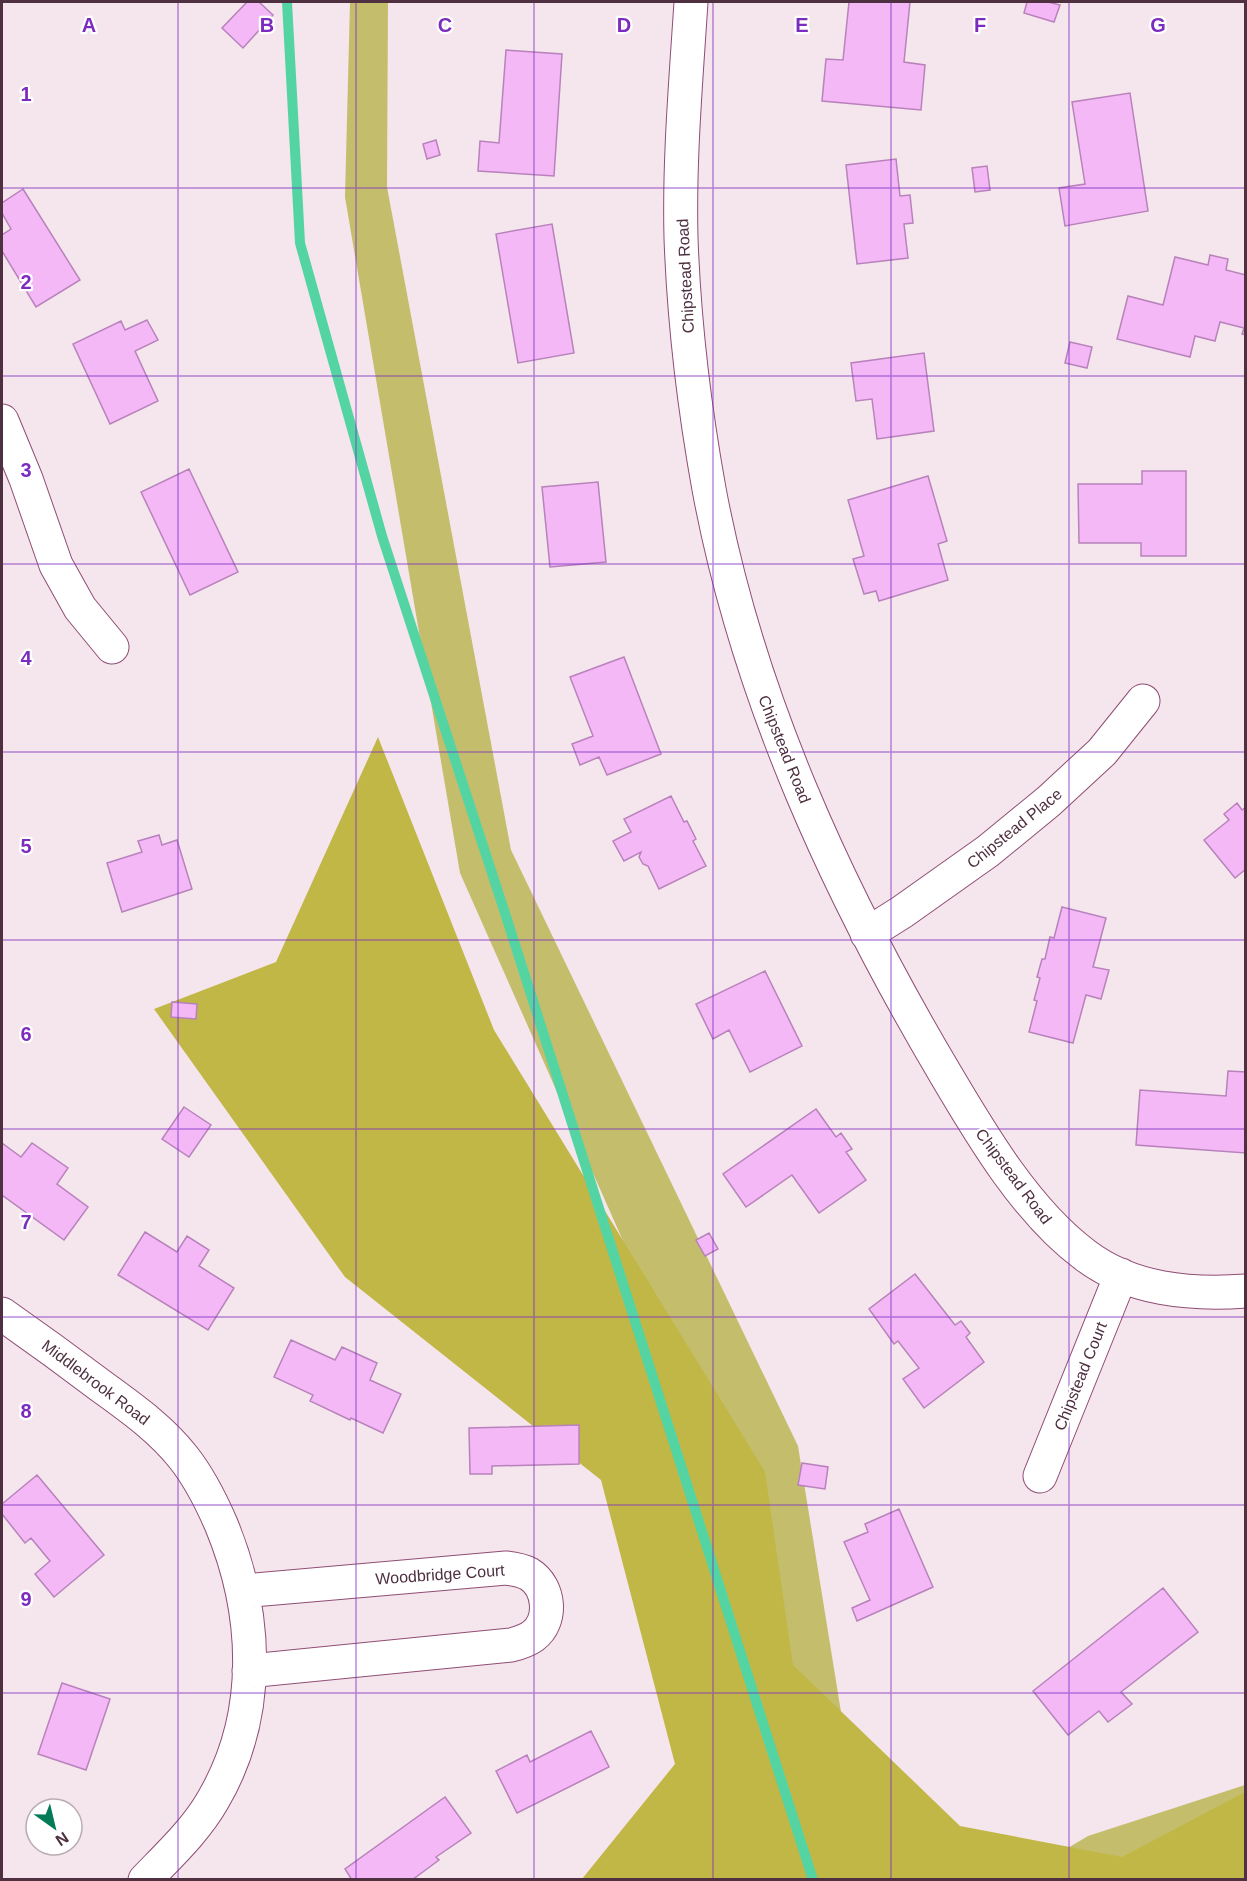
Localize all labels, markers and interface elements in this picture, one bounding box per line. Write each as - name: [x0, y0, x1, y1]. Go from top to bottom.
- text: A: [82, 14, 96, 36]
- text: B: [260, 14, 274, 36]
- text: C: [438, 14, 452, 36]
- text: D: [617, 14, 631, 36]
- text: E: [795, 14, 809, 36]
- text: F: [974, 14, 986, 36]
- text: G: [1150, 14, 1166, 36]
- text: 1: [20, 83, 32, 105]
- street label: Chipstead Road: [674, 218, 697, 334]
- text: 2: [20, 271, 32, 293]
- text: 3: [20, 459, 32, 481]
- text: 4: [20, 647, 32, 669]
- street label: Chipstead Road: [755, 693, 814, 806]
- street label: Chipstead Place: [964, 785, 1065, 872]
- text: 5: [20, 835, 32, 857]
- text: 6: [20, 1023, 32, 1045]
- street label: Chipstead Road: [972, 1125, 1055, 1227]
- text: 7: [20, 1211, 32, 1233]
- street label: Chipstead Court: [1051, 1319, 1110, 1433]
- street label: Middlebrook Road: [39, 1337, 153, 1428]
- text: 8: [20, 1400, 32, 1422]
- street label: Woodbridge Court: [375, 1561, 506, 1587]
- text: 9: [20, 1588, 32, 1610]
- north arrow: [24, 1797, 84, 1857]
- text: N: [53, 1829, 72, 1849]

